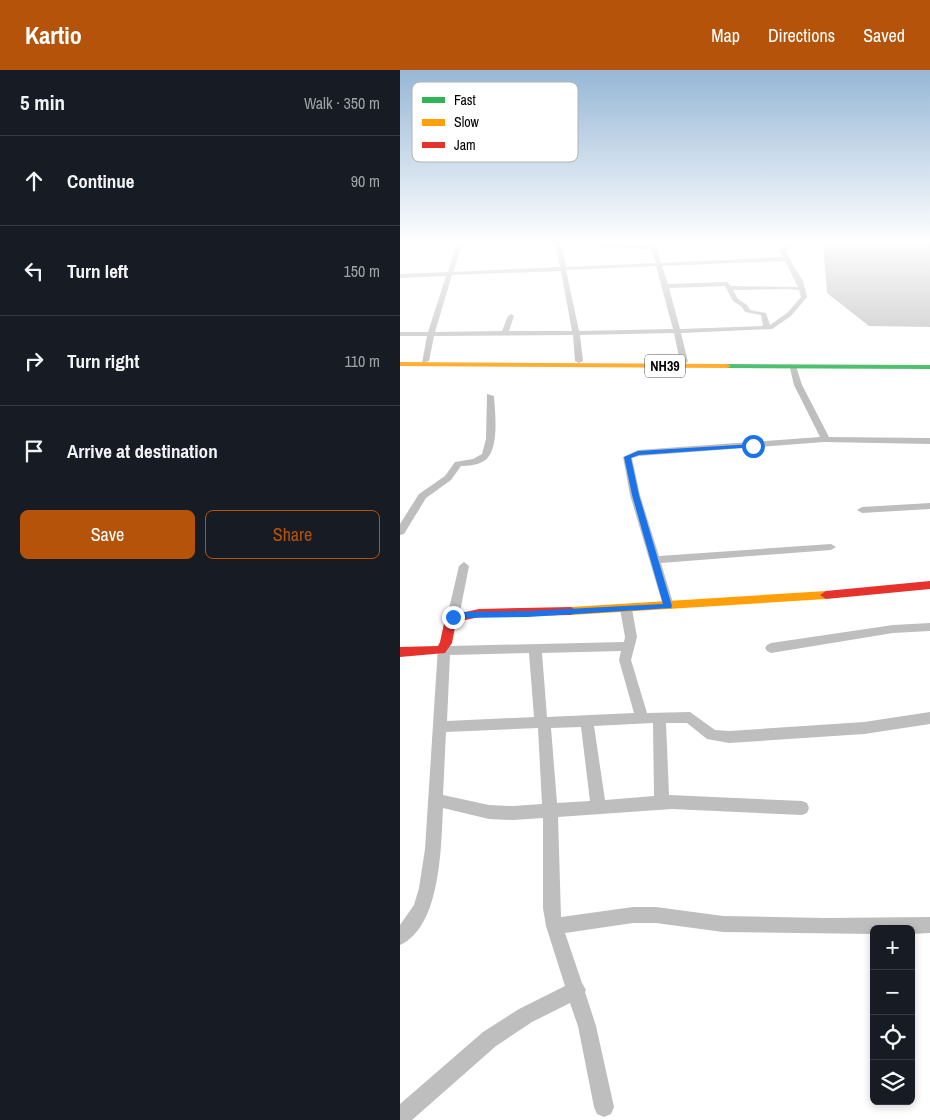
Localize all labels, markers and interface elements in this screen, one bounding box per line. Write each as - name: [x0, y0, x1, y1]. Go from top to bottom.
- text: Kartio: [25, 19, 82, 51]
- text: Map: [711, 23, 740, 48]
- text: Directions: [768, 23, 835, 48]
- text: Saved: [863, 23, 905, 48]
- legend: [412, 82, 578, 162]
- text: 5 min: [20, 88, 65, 117]
- text: Fast: [454, 91, 476, 109]
- text: Walk · 350 m: [304, 92, 380, 114]
- text: Slow: [454, 113, 480, 131]
- text: Jam: [454, 136, 476, 154]
- icon: ahead: [20, 167, 48, 195]
- text: Continue: [67, 168, 135, 194]
- text: 90 m: [351, 170, 380, 192]
- icon: left: [20, 257, 48, 285]
- text: Turn left: [67, 258, 128, 284]
- text: 150 m: [344, 260, 380, 282]
- icon: right: [20, 347, 48, 375]
- text: Turn right: [67, 348, 139, 374]
- text: 110 m: [344, 350, 380, 372]
- road number: NH39: [645, 354, 685, 378]
- route start: [742, 435, 765, 458]
- icon: arrive: [20, 437, 48, 465]
- text: Arrive at destination: [67, 438, 218, 464]
- button: Save: [20, 510, 195, 559]
- button: Share: [205, 510, 380, 559]
- route end: [442, 606, 465, 629]
- map controls: [870, 925, 915, 1105]
- button: +: [870, 925, 915, 970]
- button: −: [870, 970, 915, 1015]
- button: locate: [870, 1015, 915, 1060]
- button: layers: [870, 1060, 915, 1105]

